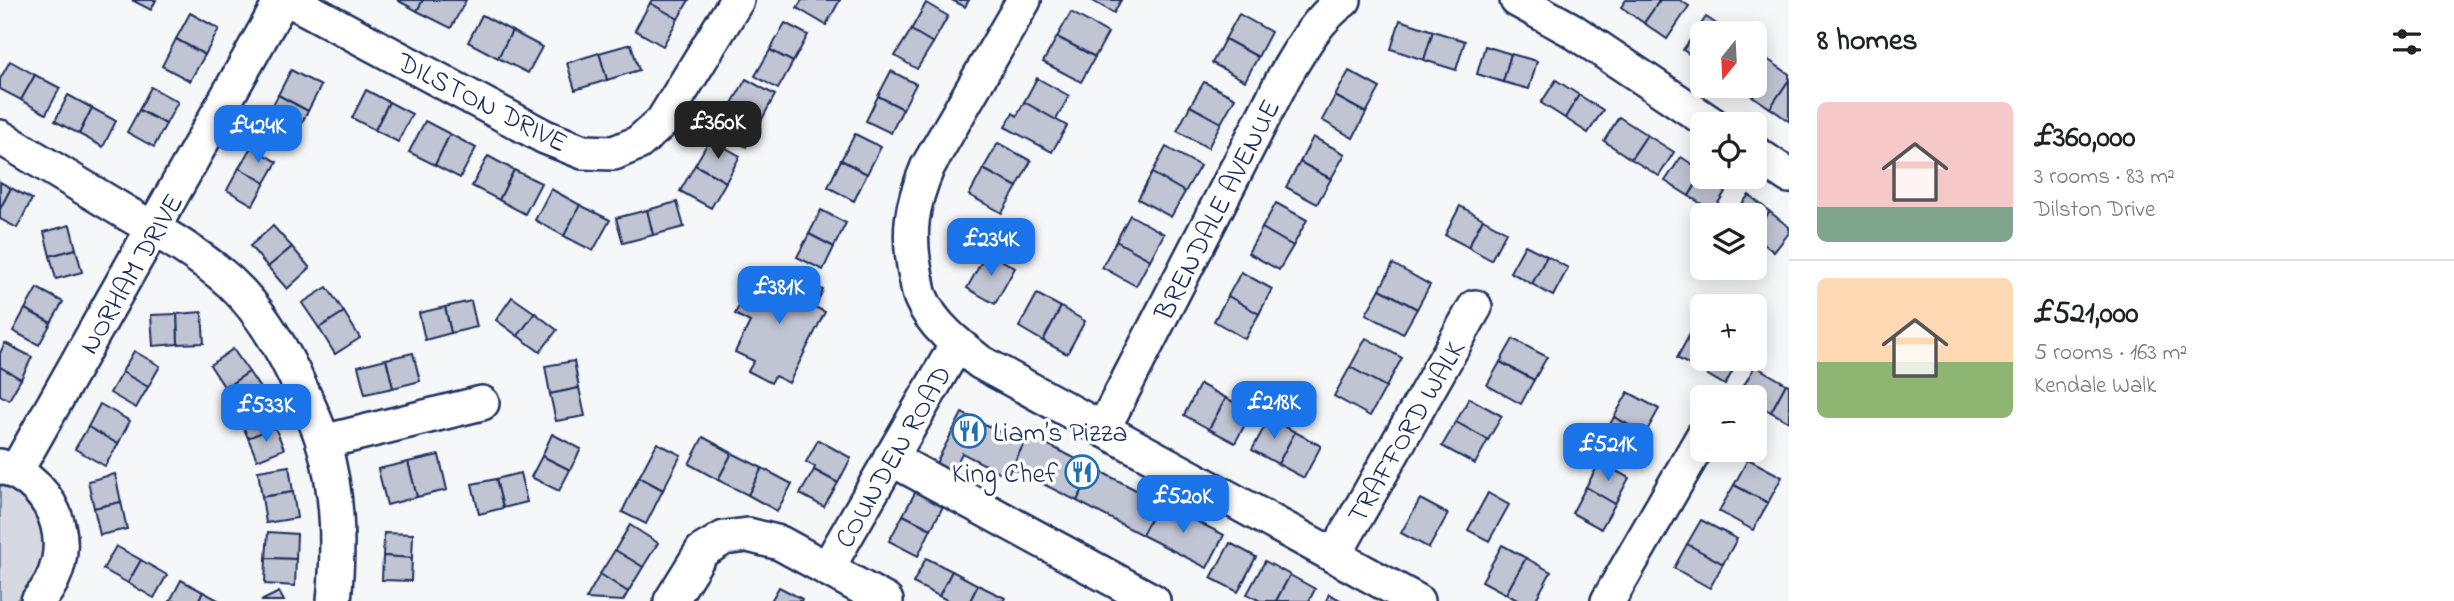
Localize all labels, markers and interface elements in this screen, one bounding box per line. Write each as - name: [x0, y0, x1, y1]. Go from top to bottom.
- text: 8 homes: [1817, 20, 1918, 64]
- north arrow: [1690, 21, 1768, 98]
- map controls: [1690, 21, 1767, 462]
- icon: filters: [2388, 23, 2426, 61]
- street label: DILSTON DRIVE: [388, 43, 574, 165]
- street label: BRENDALE AVENUE: [1145, 93, 1293, 329]
- pin: £360K: [669, 102, 767, 161]
- pin: £424K: [209, 106, 307, 165]
- text: £360K: [690, 107, 746, 140]
- text: £424K: [230, 111, 286, 144]
- button: locate: [1690, 112, 1767, 189]
- text: £360,000: [2034, 117, 2136, 161]
- icon: home: [1873, 130, 1957, 214]
- text: 3 rooms · 83 m²: [2034, 161, 2175, 194]
- street label: NORHAM DRIVE: [70, 187, 196, 363]
- text: Dilston Drive: [2034, 194, 2155, 227]
- button: layers: [1690, 203, 1767, 280]
- pin: £234K: [942, 218, 1040, 278]
- text: £234K: [963, 224, 1019, 257]
- pin: £381K: [730, 266, 828, 326]
- text: £381K: [753, 272, 805, 305]
- text: £521,000: [2034, 293, 2139, 337]
- button: +: [1690, 294, 1767, 371]
- icon: home: [1873, 306, 1957, 390]
- street label: TRAFFORD WALK: [1339, 333, 1477, 532]
- text: 5 rooms · 163 m²: [2034, 337, 2187, 370]
- street label: COUNDEN ROAD: [826, 359, 964, 557]
- text: Kendale Walk: [2034, 370, 2156, 403]
- pin: £218K: [1225, 382, 1323, 441]
- pin: £533K: [217, 384, 315, 444]
- button: −: [1690, 385, 1767, 462]
- text: £218K: [1247, 387, 1301, 420]
- text: £533K: [237, 390, 295, 423]
- restaurant icon: Liam’s Pizza: [950, 412, 988, 450]
- place label: Liam’s Pizza: [993, 414, 1128, 455]
- pin: £521K: [1559, 424, 1657, 483]
- text: £521K: [1579, 429, 1637, 462]
- restaurant icon: King Chef: [1063, 453, 1101, 491]
- place label: King Chef: [952, 455, 1058, 496]
- pin: £520K: [1134, 476, 1232, 535]
- text: £520K: [1153, 481, 1213, 514]

